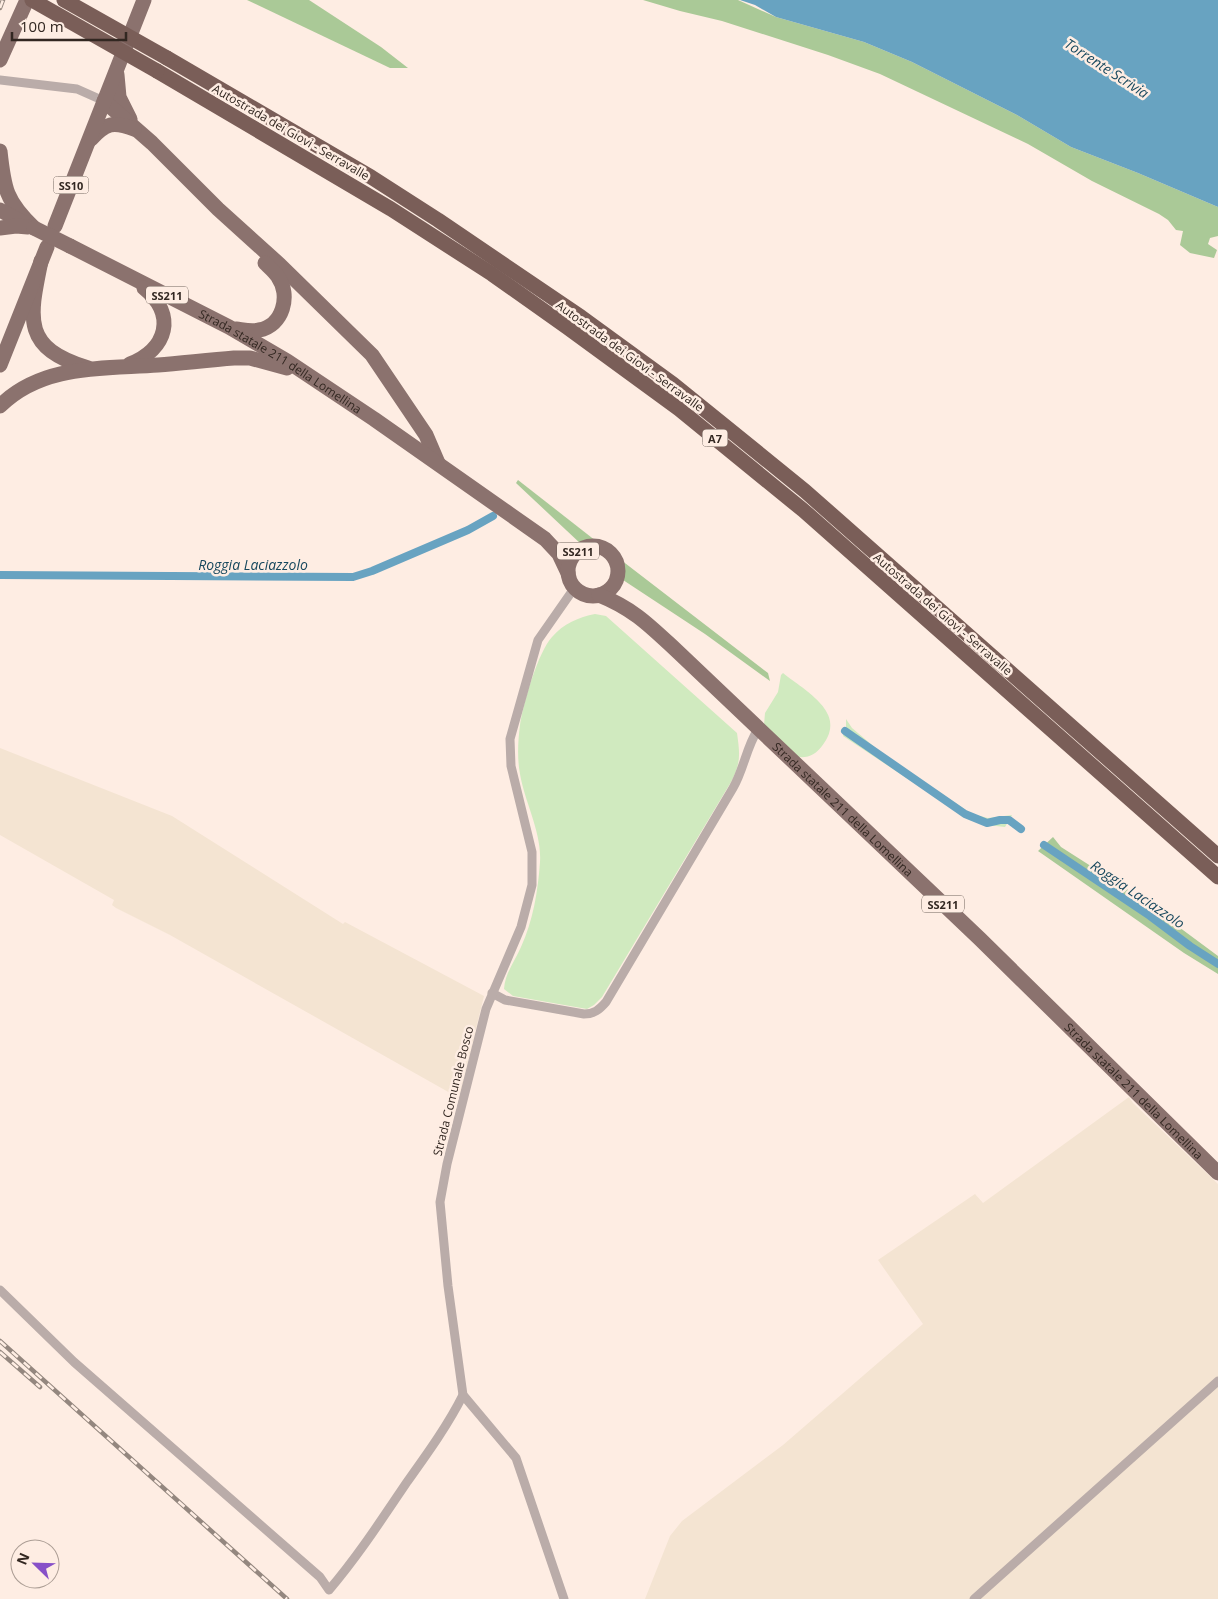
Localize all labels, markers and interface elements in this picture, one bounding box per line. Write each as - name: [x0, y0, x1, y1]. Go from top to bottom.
- scale bar: [12, 10, 126, 42]
- text: 100 m: [20, 16, 64, 36]
- water label: Torrente Scrivia: [1061, 34, 1153, 102]
- street label: Autostrada dei Giovi - Serravalle: [209, 80, 373, 184]
- road number: SS10: [54, 176, 88, 194]
- road number: SS211: [146, 286, 188, 304]
- street label: Autostrada dei Giovi - Serravalle: [553, 297, 707, 416]
- street label: Strada statale 211 della Lomellina: [196, 305, 365, 417]
- road number: A7: [702, 429, 728, 446]
- road number: SS211: [557, 542, 599, 560]
- street label: Autostrada dei Giovi - Serravalle: [870, 549, 1016, 679]
- water label: Roggia Laciazzolo: [198, 555, 308, 574]
- street label: Strada statale 211 della Lomellina: [769, 738, 917, 880]
- water label: Roggia Laciazzolo: [1087, 855, 1189, 933]
- road number: SS211: [922, 896, 964, 912]
- street label: Strada statale 211 della Lomellina: [1061, 1019, 1207, 1163]
- street label: Strada Comunale Bosco: [429, 1024, 477, 1158]
- north arrow: [10, 1539, 60, 1589]
- text: N: [12, 1550, 34, 1568]

